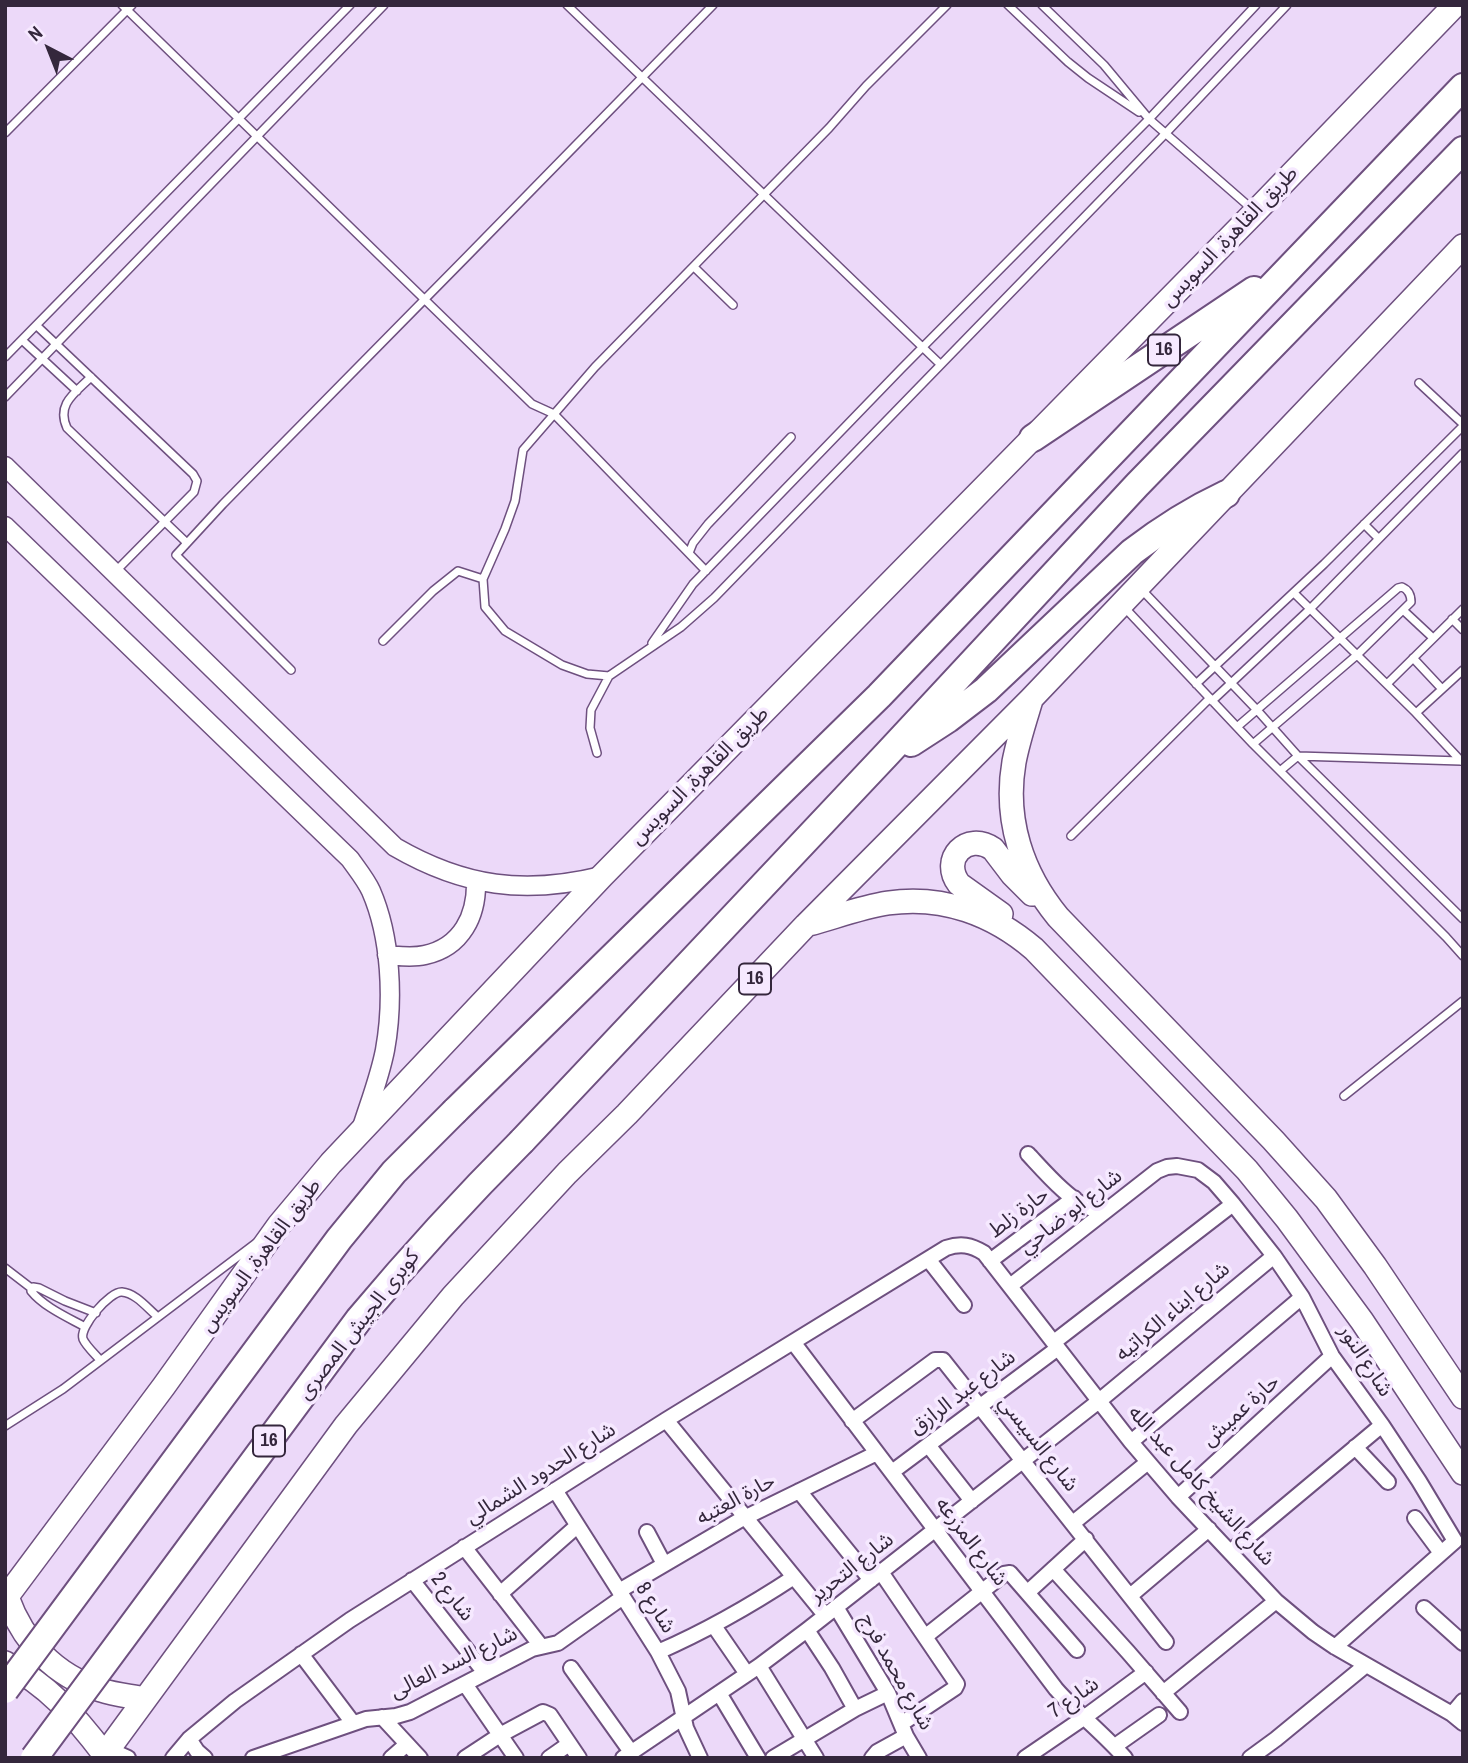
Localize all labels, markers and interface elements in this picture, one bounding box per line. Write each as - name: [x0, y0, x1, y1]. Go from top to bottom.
- north arrow: [14, 14, 84, 84]
- text: N: [22, 20, 48, 47]
- street label: طريق القاهرة, السويس: [1156, 161, 1304, 313]
- road number: 16: [1148, 334, 1180, 366]
- street label: طريق القاهرة, السويس: [625, 701, 775, 851]
- road number: 16: [739, 964, 771, 995]
- street label: شارع ابو ضاحي: [1014, 1164, 1128, 1260]
- street label: طريق القاهرة, السويس: [195, 1174, 327, 1338]
- street label: حارة زلط: [984, 1182, 1054, 1244]
- street label: كوبرى الجيش المصرى: [293, 1245, 425, 1405]
- street label: شارع ابناء الكراتيه: [1111, 1257, 1235, 1367]
- street label: شارع النور: [1332, 1320, 1398, 1402]
- street label: شارع عبد الرازق: [905, 1345, 1021, 1441]
- street label: حارة عميش: [1197, 1370, 1285, 1452]
- street label: شارع السيسي: [993, 1391, 1083, 1497]
- street label: شارع الشيخ كامل عبد الله: [1122, 1401, 1280, 1571]
- street label: شارع الحدود الشمالي: [461, 1418, 621, 1530]
- road number: 16: [253, 1426, 285, 1456]
- street label: حارة العتبه: [692, 1469, 780, 1531]
- street label: شارع المزرعه: [929, 1493, 1013, 1591]
- street label: شارع التحرير: [805, 1527, 899, 1609]
- street label: شارع 2: [425, 1567, 479, 1627]
- street label: شارع 8: [630, 1578, 680, 1638]
- street label: شارع محمد فرج: [854, 1609, 938, 1735]
- street label: شارع السد العالى: [386, 1621, 522, 1705]
- street label: شارع 7: [1044, 1672, 1104, 1724]

